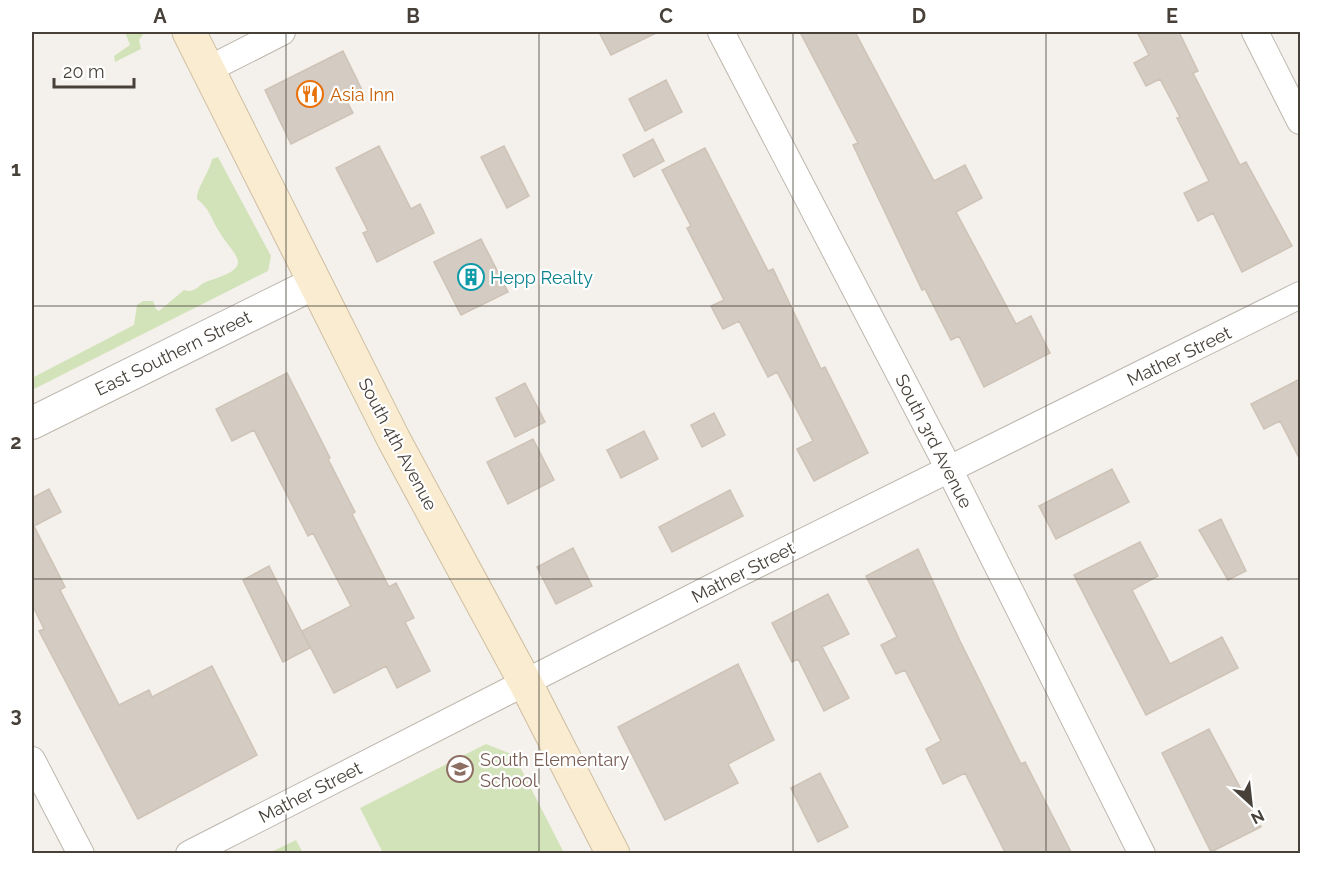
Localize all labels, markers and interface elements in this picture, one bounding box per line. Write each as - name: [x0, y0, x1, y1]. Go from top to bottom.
- text: A: [153, 4, 167, 28]
- text: B: [406, 4, 420, 28]
- text: C: [659, 4, 673, 28]
- text: D: [912, 4, 926, 28]
- text: E: [1166, 4, 1178, 28]
- scale bar: [54, 51, 134, 89]
- text: 20 m: [63, 61, 105, 82]
- restaurant icon: Asia Inn: [295, 79, 325, 109]
- place label: Asia Inn: [330, 84, 395, 105]
- text: 1: [11, 157, 21, 181]
- building icon: Hepp Realty: [456, 262, 486, 292]
- place label: Hepp Realty: [490, 267, 593, 288]
- street label: East Southern Street: [92, 306, 254, 400]
- street label: Mather Street: [1124, 322, 1234, 390]
- street label: South 3rd Avenue: [891, 371, 977, 512]
- street label: South 4th Avenue: [354, 374, 442, 514]
- text: 2: [10, 430, 22, 454]
- street label: Mather Street: [688, 537, 798, 607]
- text: 3: [10, 703, 22, 727]
- place label: South Elementary School: [480, 749, 630, 791]
- school or university icon: South Elementary School: [445, 754, 475, 784]
- street label: Mather Street: [255, 757, 365, 827]
- north arrow: [1221, 774, 1281, 834]
- text: N: [1248, 806, 1267, 828]

